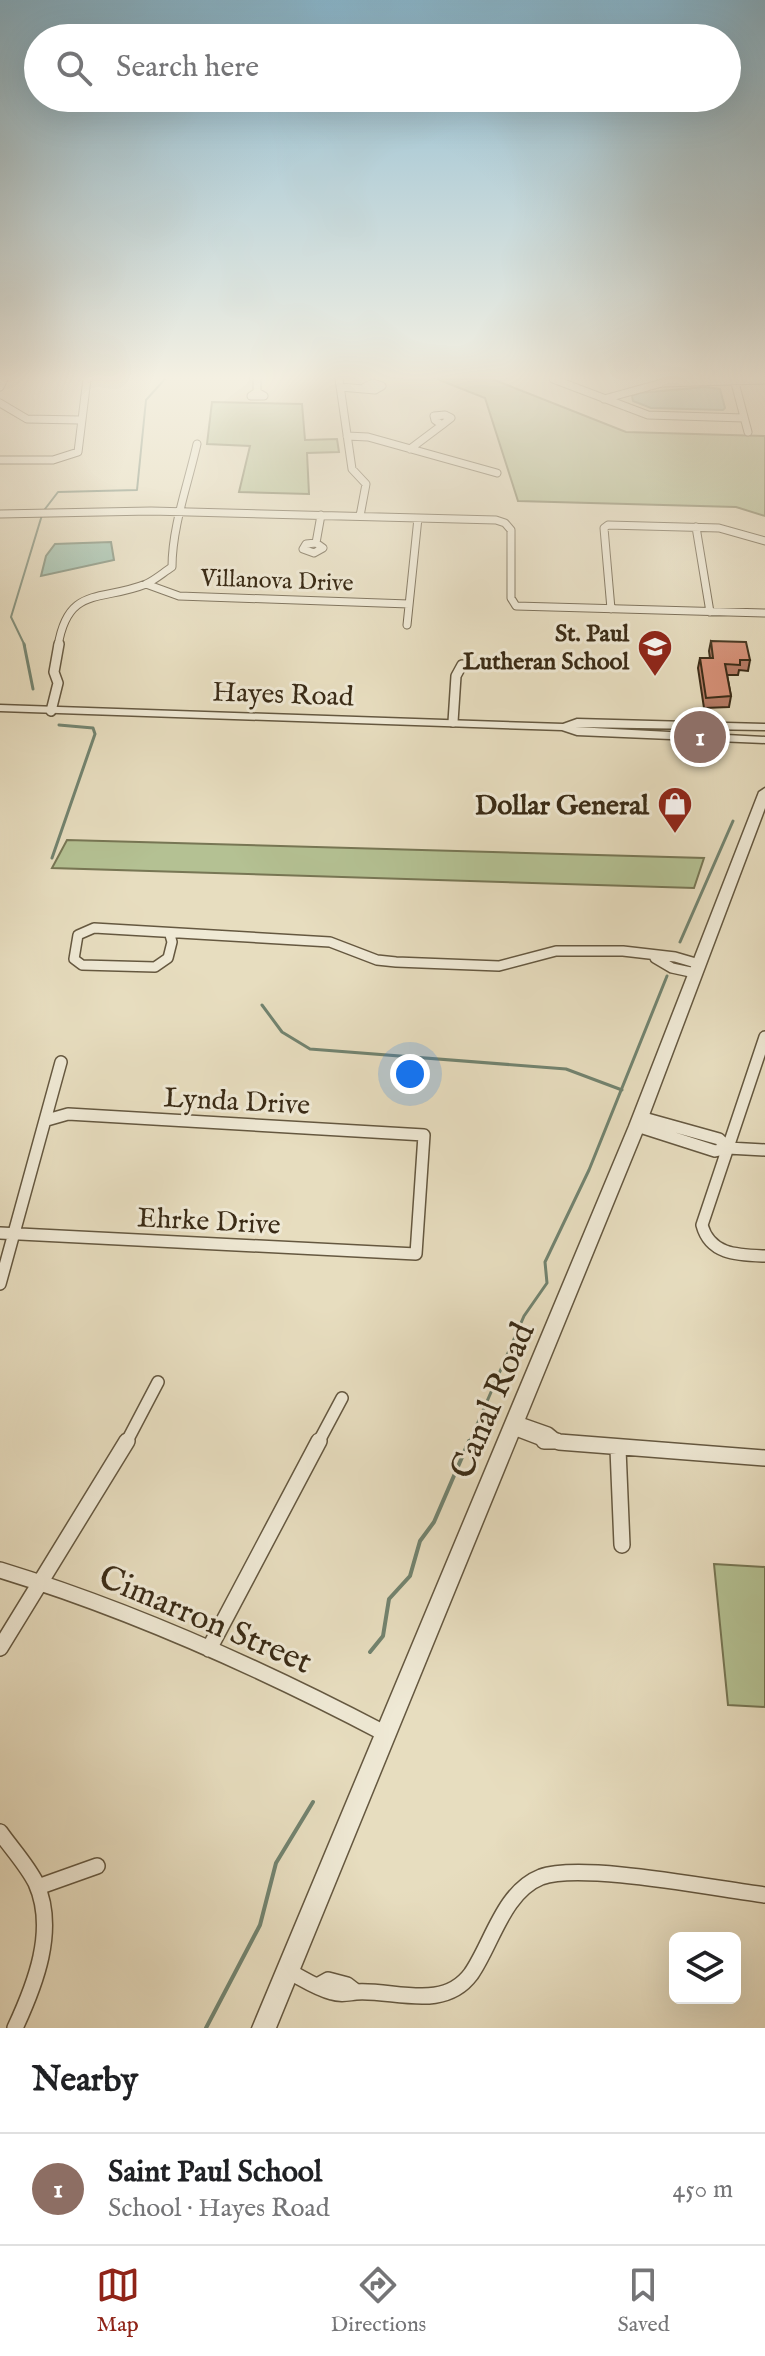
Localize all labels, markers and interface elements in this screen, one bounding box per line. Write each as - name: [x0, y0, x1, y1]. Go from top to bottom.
- search box: [24, 24, 741, 112]
- icon: search: [52, 46, 96, 90]
- text: Search here: [116, 49, 259, 87]
- street label: Villanova Drive: [199, 563, 354, 600]
- place label: St. Paul Lutheran School: [463, 619, 629, 678]
- school or university icon: St. Paul Lutheran School: [636, 628, 674, 678]
- street label: Hayes Road: [212, 676, 354, 715]
- pin: 1: [674, 707, 726, 767]
- shop icon: Dollar General: [656, 785, 694, 835]
- place label: Dollar General: [475, 789, 650, 824]
- your location: [390, 1054, 430, 1094]
- street label: Lynda Drive: [163, 1081, 311, 1124]
- street label: Ehrke Drive: [136, 1201, 282, 1244]
- street label: Canal Road: [441, 1316, 546, 1485]
- street label: Cimarron Street: [92, 1556, 318, 1685]
- map controls: [669, 1932, 741, 2004]
- button: layers: [669, 1932, 741, 2004]
- text: Nearby: [32, 2059, 138, 2102]
- text: Saint Paul School: [108, 2154, 322, 2192]
- text: 1: [53, 2173, 63, 2206]
- text: 450 m: [673, 2173, 733, 2206]
- text: School · Hayes Road: [108, 2192, 330, 2225]
- tab: Map: [96, 2263, 140, 2339]
- tab: Directions: [331, 2263, 426, 2339]
- tab: Saved: [617, 2263, 669, 2339]

